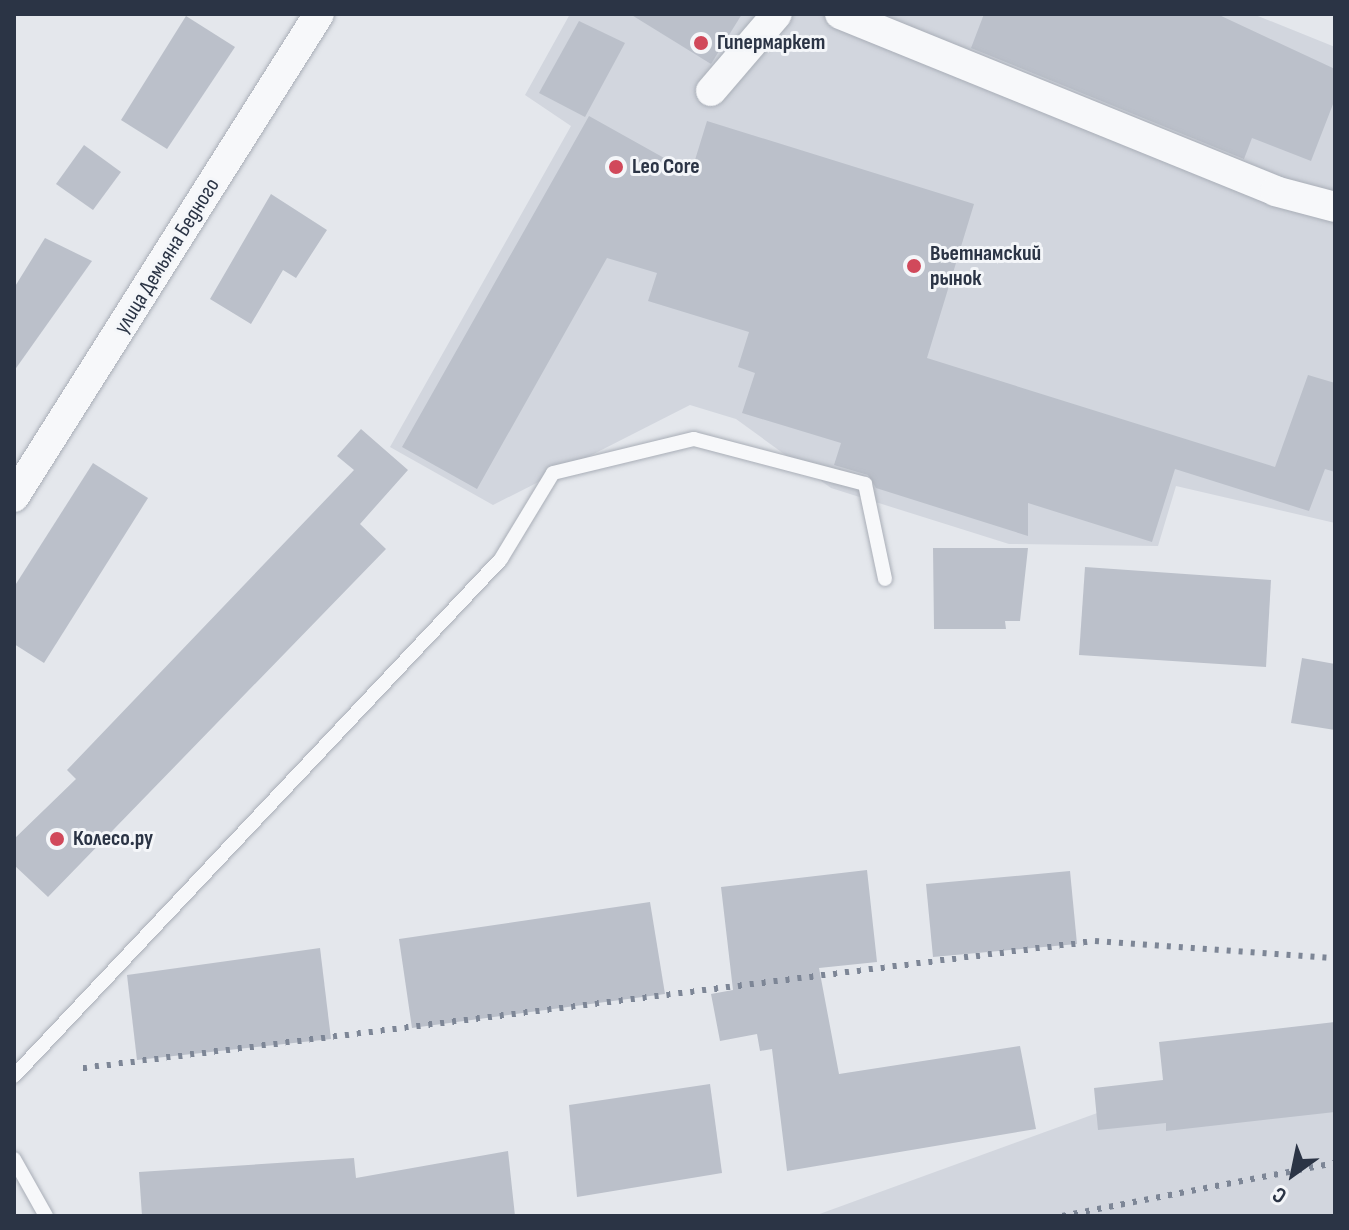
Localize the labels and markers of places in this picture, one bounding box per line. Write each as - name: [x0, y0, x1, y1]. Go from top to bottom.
- place label: Гипермаркет: [717, 30, 825, 56]
- marker: Гипермаркет: [692, 34, 710, 52]
- place label: Leo Core: [632, 154, 700, 180]
- marker: Leo Core: [607, 158, 625, 176]
- place label: Вьетнамский рынок: [930, 240, 1041, 292]
- marker: Вьетнамский рынок: [905, 257, 923, 275]
- place label: Колесо.ру: [73, 826, 153, 852]
- marker: Колесо.ру: [48, 830, 66, 848]

